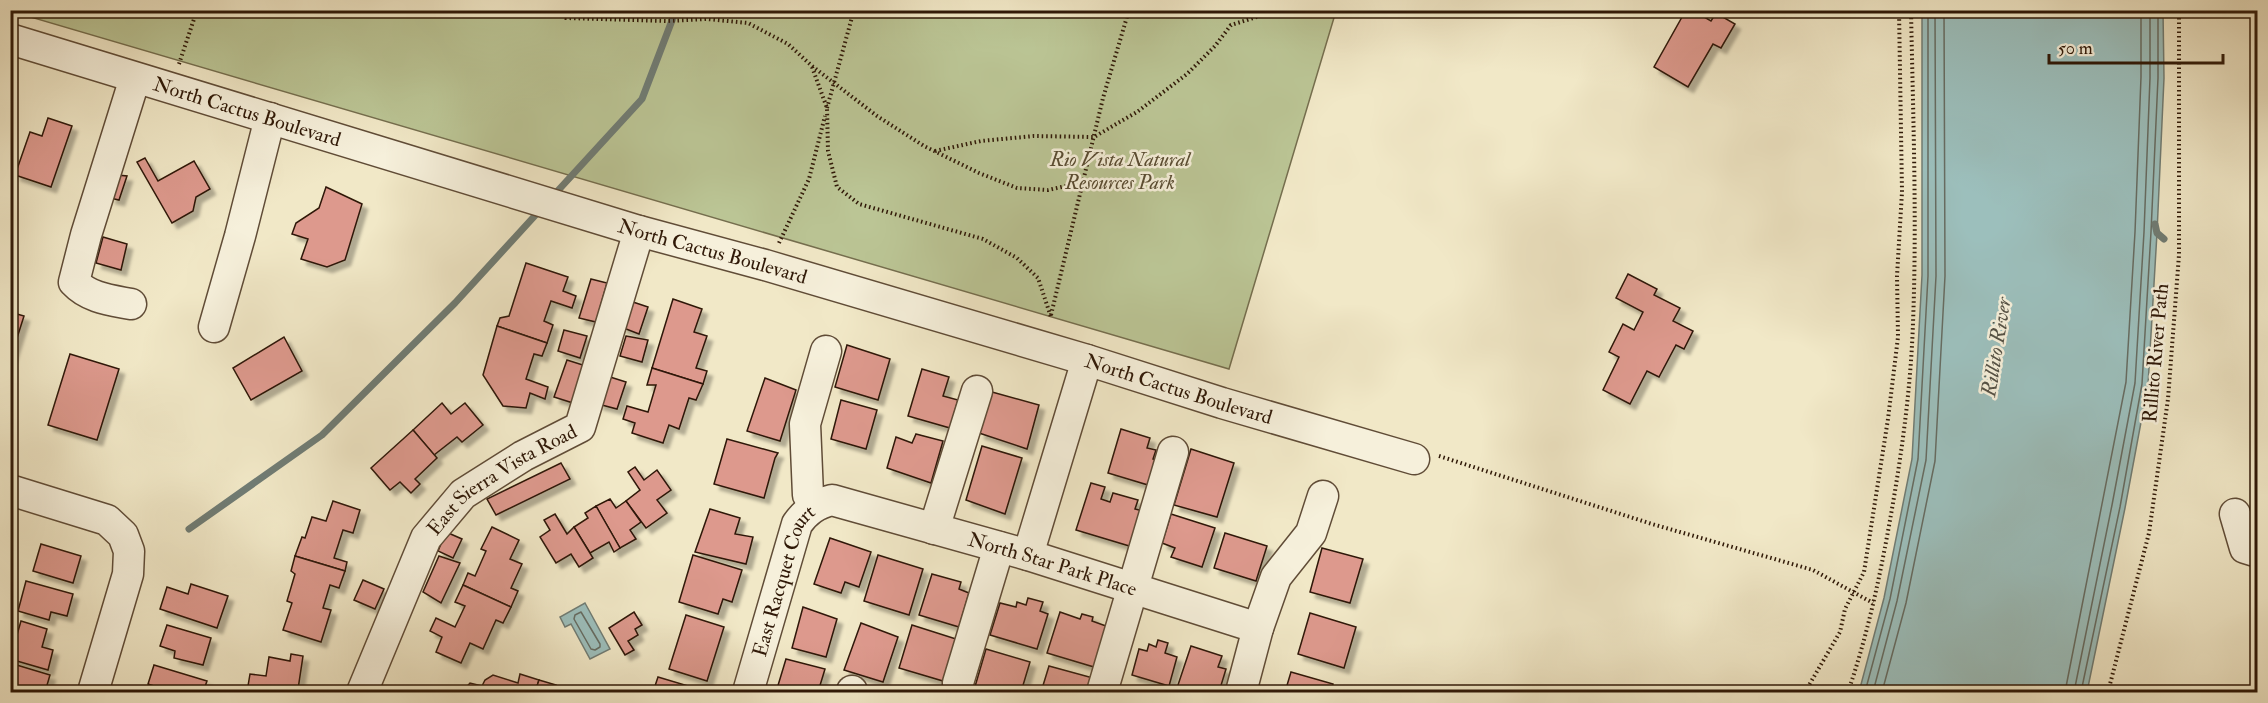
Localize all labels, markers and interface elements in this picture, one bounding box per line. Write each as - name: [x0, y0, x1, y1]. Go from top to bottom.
- scale bar: [2049, 27, 2223, 65]
- text: 50 m: [2058, 37, 2093, 60]
- street label: North Cactus Boulevard: [150, 71, 344, 152]
- park label: Rio Vista Natural Resources Park: [1049, 147, 1192, 195]
- street label: North Cactus Boulevard: [615, 213, 810, 290]
- street label: Rillito River Path: [2137, 282, 2174, 424]
- water label: Rillito River: [1975, 294, 2018, 399]
- street label: North Cactus Boulevard: [1082, 348, 1275, 430]
- street label: East Sierra Vista Road: [422, 419, 581, 541]
- street label: East Racquet Court: [747, 499, 820, 660]
- street label: North Star Park Place: [965, 527, 1140, 602]

